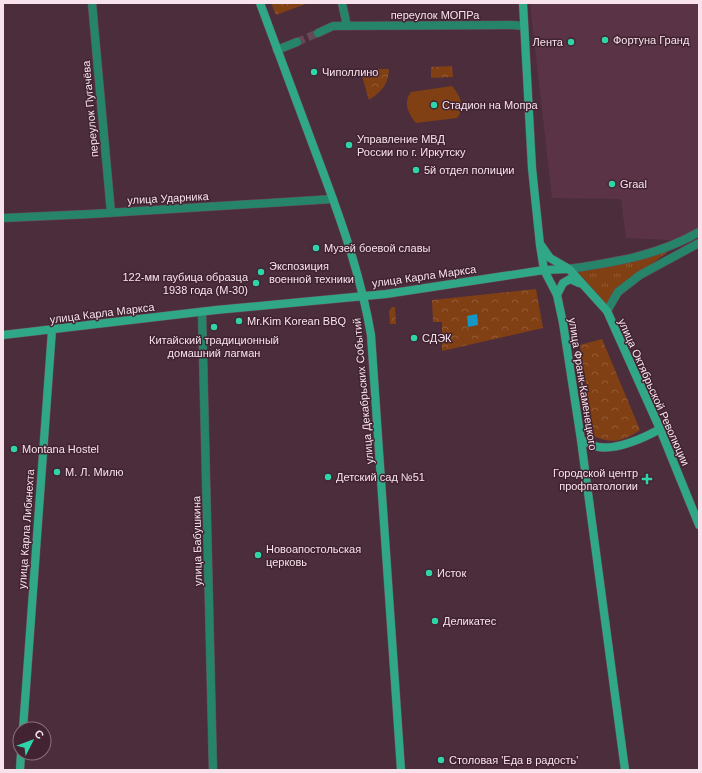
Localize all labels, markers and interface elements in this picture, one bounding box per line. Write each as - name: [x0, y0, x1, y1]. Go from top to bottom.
- street label: переулок МОПРа: [391, 9, 480, 21]
- place label: Фортуна Гранд: [613, 34, 690, 46]
- marker: Фортуна Гранд: [600, 35, 610, 45]
- place label: Лента: [533, 36, 564, 48]
- marker: Лента: [566, 37, 576, 47]
- street label: переулок Пугачёва: [80, 59, 100, 158]
- place label: Чиполлино: [322, 66, 378, 78]
- marker: Чиполлино: [309, 67, 319, 77]
- place label: Стадион на Мопра: [442, 99, 539, 111]
- marker: Стадион на Мопра: [429, 100, 439, 110]
- place label: Управление МВД России по г. Иркутску: [357, 133, 466, 158]
- marker: Управление МВД России по г. Иркутску: [344, 140, 354, 150]
- place label: 5й отдел полиции: [424, 164, 515, 176]
- marker: 5й отдел полиции: [411, 165, 421, 175]
- place label: Graal: [620, 178, 647, 190]
- marker: Graal: [607, 179, 617, 189]
- street label: улица Ударника: [127, 190, 210, 206]
- place label: Музей боевой славы: [324, 242, 430, 254]
- marker: Музей боевой славы: [311, 243, 321, 253]
- place label: Экспозиция военной техники: [269, 260, 354, 285]
- street label: улица Карла Маркса: [371, 263, 478, 289]
- marker: Экспозиция военной техники: [256, 267, 266, 277]
- place label: 122-мм гаубица образца 1938 года (М-30): [123, 271, 249, 296]
- marker: 122-мм гаубица образца 1938 года (М-30): [251, 278, 261, 288]
- street label: улица Карла Маркса: [49, 301, 156, 325]
- place label: Mr.Kim Korean BBQ: [247, 315, 346, 327]
- marker: Mr.Kim Korean BBQ: [234, 316, 244, 326]
- street label: улица Декабрьских Событий: [351, 317, 375, 465]
- street label: улица Франк-Каменецкого: [567, 317, 599, 451]
- street label: улица Октябрьской Революции: [616, 317, 692, 467]
- marker: Китайский традиционный домашний лагман: [209, 322, 219, 332]
- place label: СДЭК: [422, 332, 452, 344]
- marker: СДЭК: [409, 333, 419, 343]
- place label: Китайский традиционный домашний лагман: [149, 334, 279, 359]
- place label: Montana Hostel: [22, 443, 99, 455]
- marker: Montana Hostel: [9, 444, 19, 454]
- place label: М. Л. Милю: [65, 466, 124, 478]
- marker: М. Л. Милю: [52, 467, 62, 477]
- place label: Городской центр профпатологии: [553, 467, 638, 492]
- street label: улица Карла Либкнехта: [16, 468, 36, 589]
- place label: Детский сад №51: [336, 471, 425, 483]
- marker: Детский сад №51: [323, 472, 333, 482]
- marker: Городской центр профпатологии: [641, 473, 653, 485]
- street label: улица Бабушкина: [190, 495, 204, 586]
- place label: Новоапостольская церковь: [266, 543, 361, 568]
- marker: Новоапостольская церковь: [253, 550, 263, 560]
- place label: Исток: [437, 567, 466, 579]
- marker: Исток: [424, 568, 434, 578]
- place label: Деликатес: [443, 615, 497, 627]
- marker: Деликатес: [430, 616, 440, 626]
- north arrow: [12, 721, 52, 761]
- text: С: [32, 727, 47, 741]
- place label: Столовая 'Еда в радость': [449, 754, 578, 766]
- marker: Столовая 'Еда в радость': [436, 755, 446, 765]

